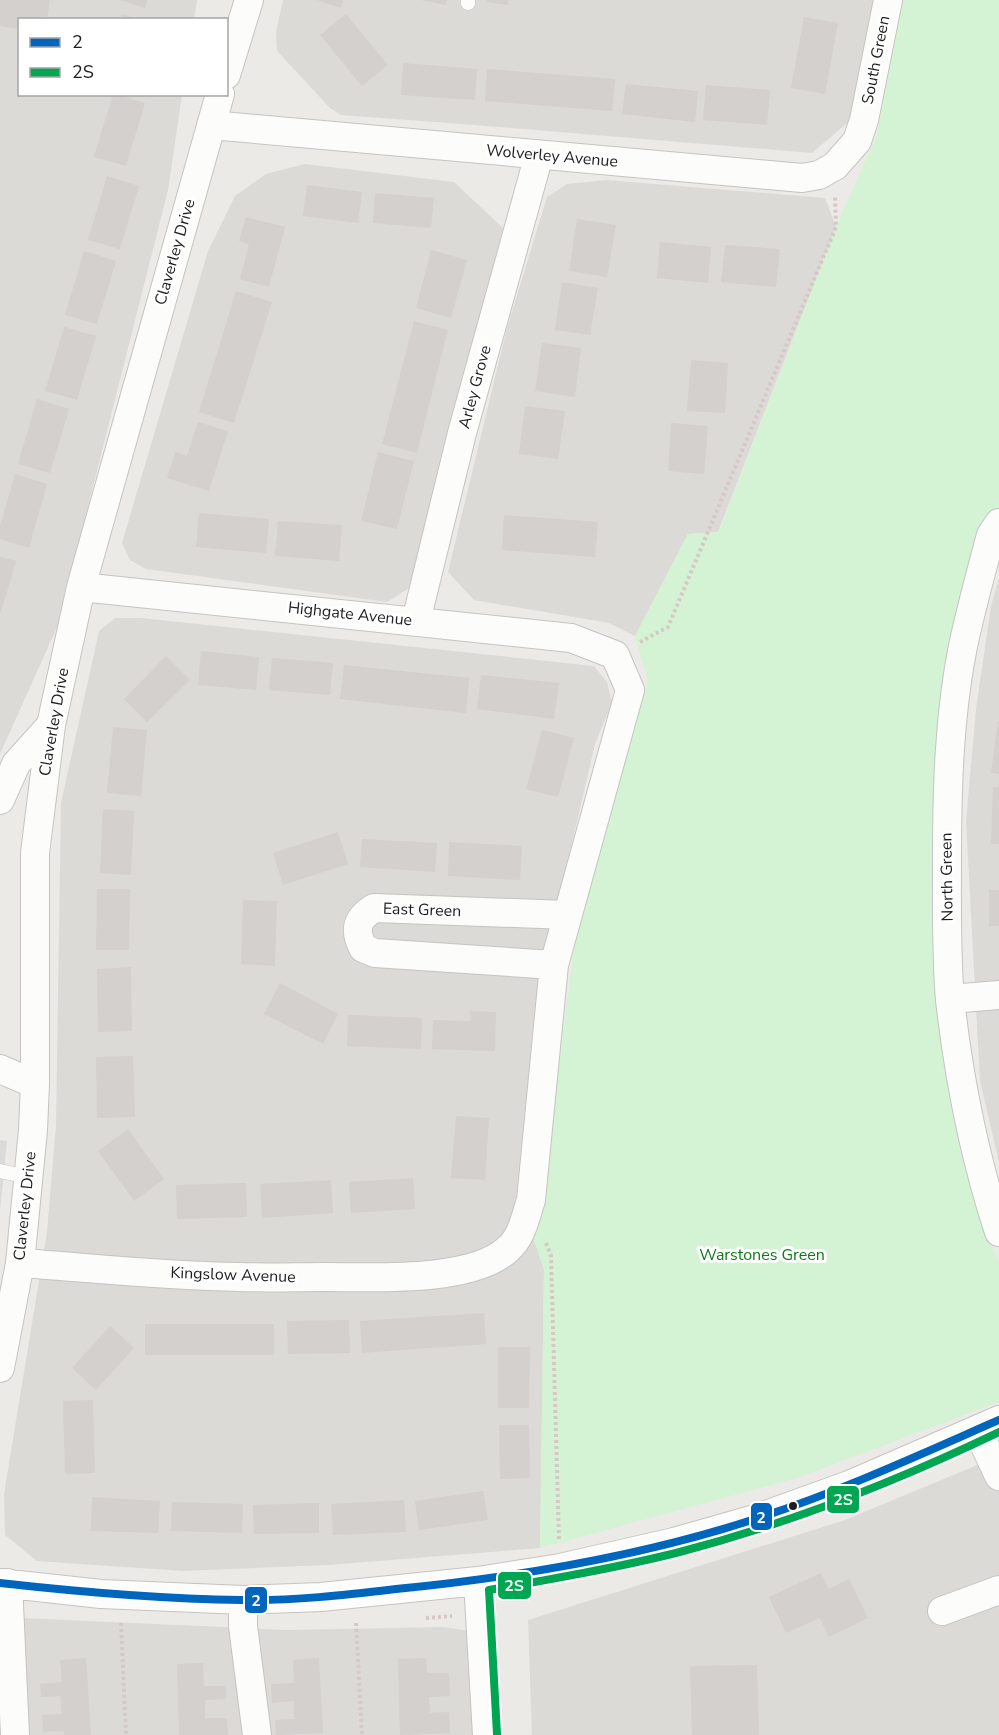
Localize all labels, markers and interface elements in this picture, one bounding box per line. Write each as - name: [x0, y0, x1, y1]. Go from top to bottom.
- street label: South Green: [857, 14, 895, 106]
- legend: [18, 18, 228, 96]
- text: 2: [72, 30, 83, 54]
- text: 2S: [72, 60, 94, 84]
- street label: Wolverley Avenue: [485, 139, 619, 173]
- street label: Claverley Drive: [149, 196, 201, 308]
- street label: Arley Grove: [453, 343, 497, 431]
- street label: Highgate Avenue: [287, 597, 413, 631]
- street label: Claverley Drive: [34, 666, 74, 778]
- street label: North Green: [935, 832, 959, 922]
- street label: East Green: [382, 898, 462, 922]
- street label: Claverley Drive: [8, 1150, 42, 1262]
- park label: Warstones Green: [699, 1244, 825, 1266]
- street label: Kingslow Avenue: [170, 1262, 296, 1288]
- line badge: 2S: [826, 1485, 860, 1514]
- text: 2S: [833, 1489, 853, 1511]
- unlabelled marker: [787, 1500, 799, 1512]
- line badge: 2: [750, 1502, 773, 1531]
- text: 2: [756, 1507, 766, 1529]
- line badge: 2S: [497, 1571, 532, 1600]
- text: 2S: [504, 1575, 524, 1597]
- line badge: 2: [244, 1586, 268, 1614]
- text: 2: [251, 1590, 261, 1612]

